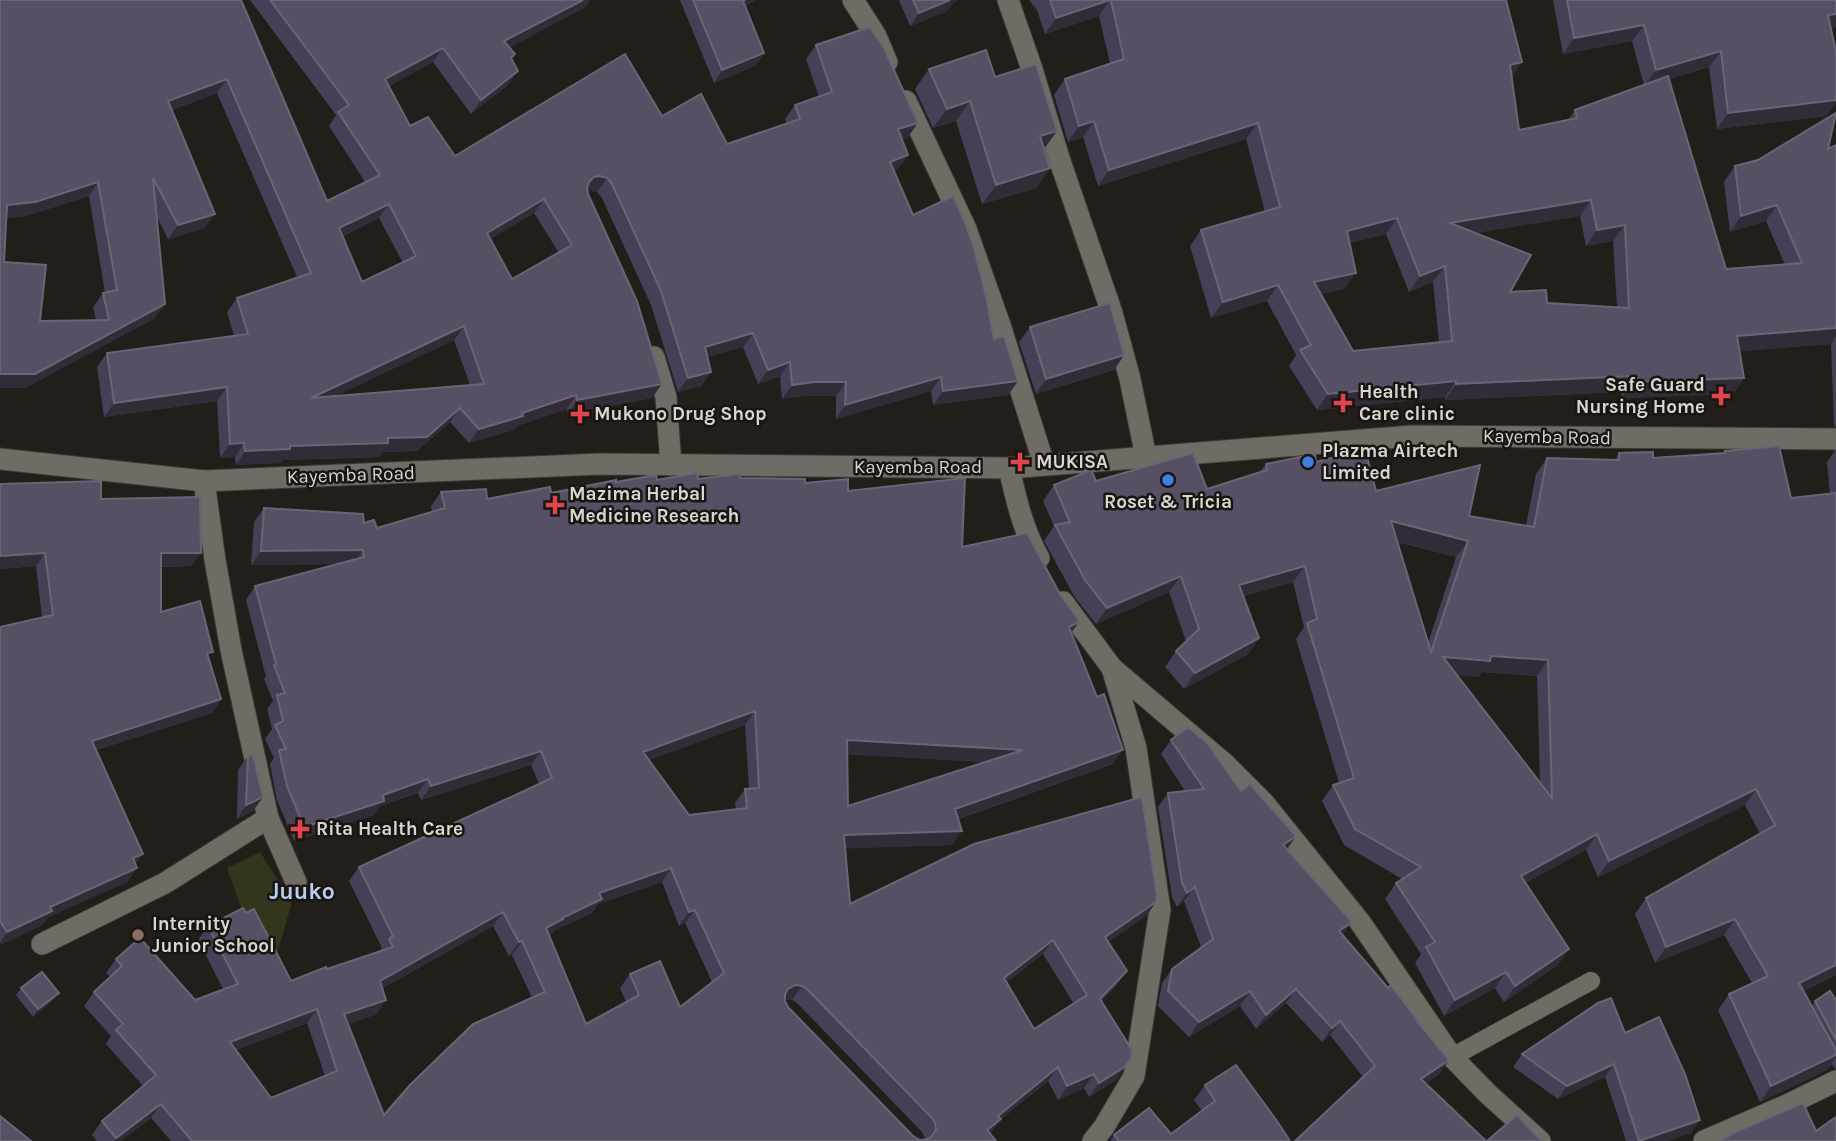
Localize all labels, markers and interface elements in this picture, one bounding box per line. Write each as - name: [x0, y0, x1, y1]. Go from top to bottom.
- place label: Safe Guard Nursing Home: [1576, 374, 1705, 418]
- place label: Health Care clinic: [1359, 381, 1455, 425]
- marker: Safe Guard Nursing Home: [1711, 386, 1731, 406]
- marker: Health Care clinic: [1333, 393, 1353, 413]
- place label: Mukono Drug Shop: [594, 403, 767, 425]
- marker: Mukono Drug Shop: [572, 406, 588, 422]
- street label: Kayemba Road: [1483, 425, 1611, 449]
- place label: Plazma Airtech Limited: [1322, 440, 1458, 484]
- place label: MUKISA: [1036, 451, 1108, 473]
- marker: MUKISA: [1010, 452, 1030, 472]
- marker: Plazma Airtech Limited: [1300, 454, 1316, 470]
- street label: Kayemba Road: [854, 456, 982, 478]
- street label: Kayemba Road: [286, 462, 416, 488]
- marker: Roset & Tricia: [1160, 472, 1176, 488]
- place label: Mazima Herbal Medicine Research: [569, 483, 739, 527]
- place label: Roset & Tricia: [1104, 491, 1232, 513]
- marker: Mazima Herbal Medicine Research: [547, 497, 563, 513]
- place label: Rita Health Care: [316, 818, 463, 840]
- marker: Rita Health Care: [290, 819, 310, 839]
- district label: Juuko: [269, 878, 335, 905]
- place label: Internity Junior School: [152, 913, 275, 957]
- marker: Internity Junior School: [130, 927, 146, 943]

